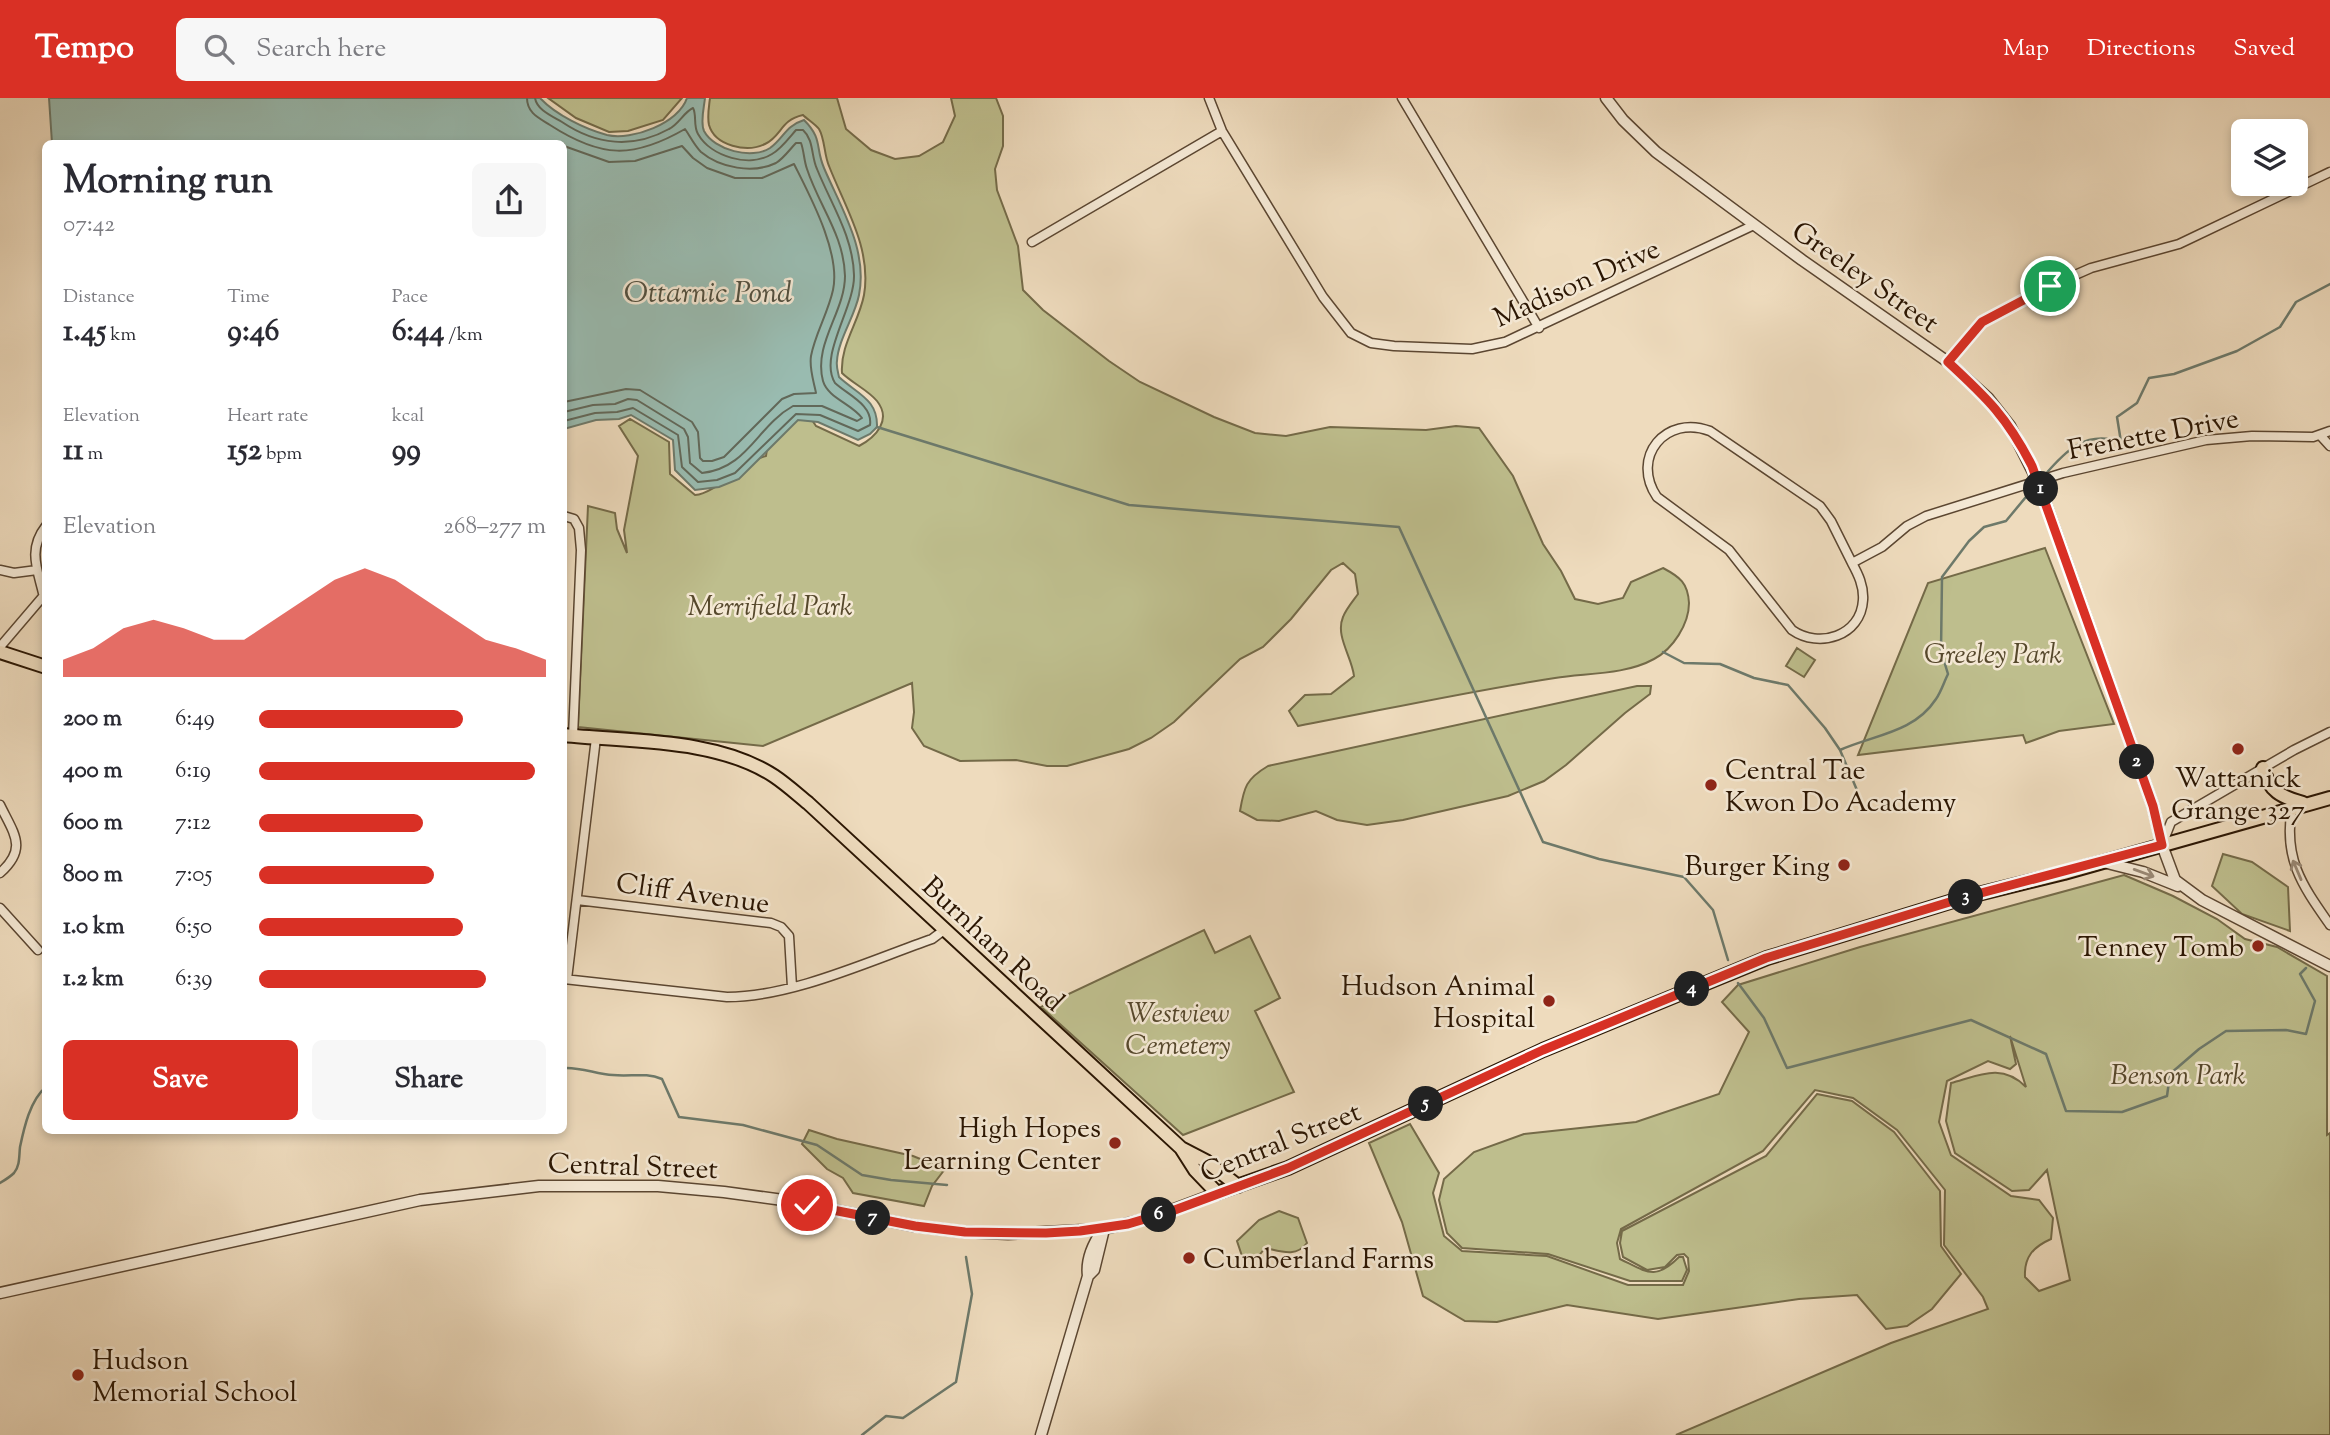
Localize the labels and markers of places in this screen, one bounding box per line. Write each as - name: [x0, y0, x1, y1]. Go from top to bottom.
- pin: [2020, 256, 2080, 316]
- pin: 1: [2024, 472, 2058, 506]
- marker: Wattanick Grange 327: [2230, 741, 2246, 757]
- pin: 2: [2120, 744, 2154, 780]
- place label: Central Tae Kwon Do Academy: [1725, 752, 1957, 824]
- place label: Wattanick Grange 327: [2171, 760, 2305, 832]
- marker: Central Tae Kwon Do Academy: [1703, 777, 1719, 793]
- place label: Burger King: [1685, 848, 1830, 888]
- marker: Burger King: [1836, 857, 1852, 873]
- pin: 3: [1948, 880, 1983, 914]
- place label: Tenney Tomb: [2078, 929, 2244, 969]
- marker: Tenney Tomb: [2250, 938, 2266, 954]
- place label: Hudson Animal Hospital: [1341, 968, 1535, 1040]
- pin: 4: [1674, 972, 1710, 1006]
- marker: Hudson Animal Hospital: [1541, 993, 1557, 1009]
- pin: 5: [1408, 1086, 1444, 1122]
- place label: High Hopes Learning Center: [903, 1110, 1101, 1182]
- marker: High Hopes Learning Center: [1107, 1135, 1123, 1151]
- pin: [777, 1175, 837, 1235]
- pin: 6: [1142, 1198, 1176, 1232]
- pin: 7: [856, 1200, 890, 1236]
- place label: Cumberland Farms: [1203, 1241, 1434, 1281]
- marker: Cumberland Farms: [1181, 1250, 1197, 1266]
- place label: Hudson Memorial School: [92, 1342, 298, 1414]
- marker: Hudson Memorial School: [70, 1367, 86, 1383]

